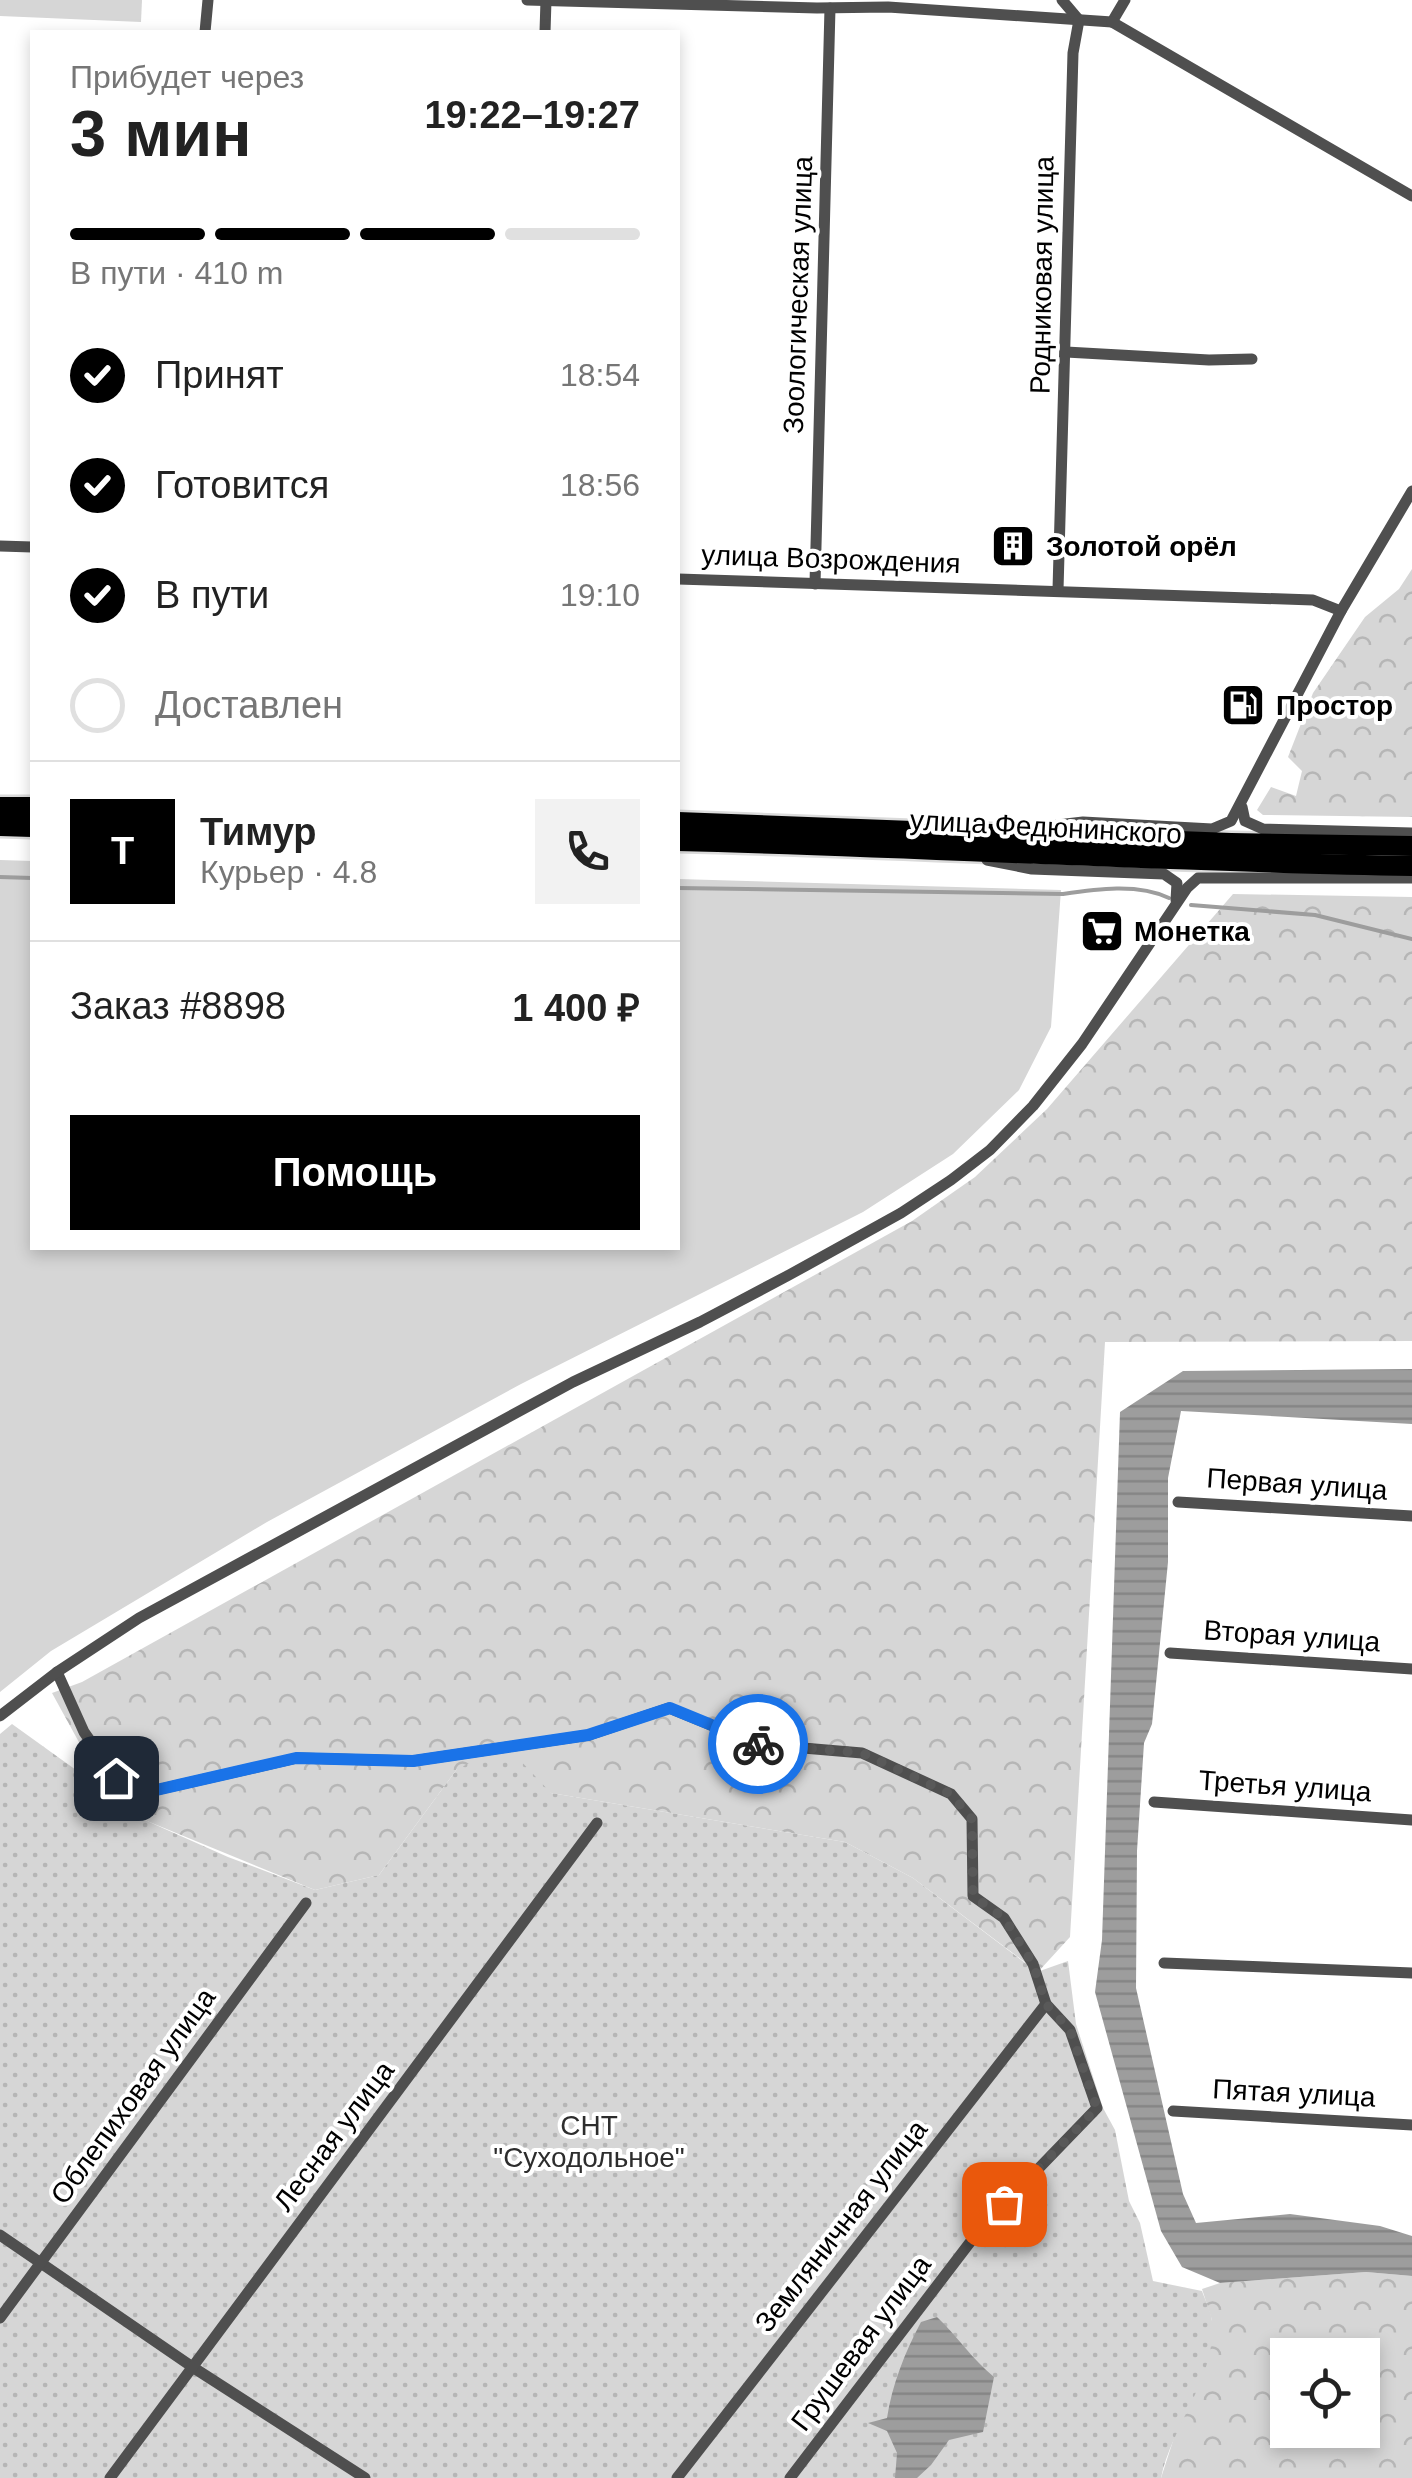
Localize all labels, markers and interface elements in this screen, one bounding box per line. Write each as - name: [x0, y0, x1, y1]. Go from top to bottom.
- text: Прибудет через: [70, 59, 304, 95]
- text: 19:22–19:27: [424, 94, 640, 136]
- text: 3 мин: [70, 97, 252, 170]
- street label: Зоологическая улица: [778, 155, 818, 434]
- street label: Родниковая улица: [1024, 155, 1060, 394]
- text: В пути · 410 m: [70, 255, 283, 291]
- icon: check: [70, 348, 125, 403]
- text: Принят: [155, 354, 284, 396]
- text: 18:54: [560, 357, 640, 393]
- icon: check: [70, 458, 125, 513]
- text: Готовится: [155, 464, 329, 506]
- text: 18:56: [560, 467, 640, 503]
- building icon: Золотой орёл: [990, 523, 1036, 569]
- place label: Золотой орёл: [1046, 531, 1237, 562]
- street label: улица Возрождения: [701, 539, 961, 579]
- icon: check: [70, 568, 125, 623]
- text: В пути: [155, 574, 269, 616]
- text: 19:10: [560, 577, 640, 613]
- fuel station icon: Простор: [1220, 682, 1266, 728]
- text: Доставлен: [155, 684, 343, 726]
- place label: Простор: [1276, 690, 1393, 721]
- button: phone: [535, 799, 640, 904]
- street label: улица Федюнинского: [909, 804, 1183, 850]
- text: Тимур: [200, 811, 317, 853]
- text: Т: [111, 830, 134, 872]
- text: Курьер · 4.8: [200, 854, 377, 890]
- supermarket icon: Монетка: [1079, 908, 1125, 954]
- place label: Монетка: [1134, 916, 1250, 947]
- text: Заказ #8898: [70, 985, 286, 1027]
- text: 1 400 ₽: [512, 987, 640, 1029]
- button: Помощь: [70, 1115, 640, 1230]
- street label: Первая улица: [1205, 1462, 1389, 1506]
- street label: Вторая улица: [1203, 1614, 1382, 1658]
- courier: [708, 1694, 808, 1794]
- icon: bike: [731, 1717, 786, 1772]
- pin: [74, 1736, 159, 1821]
- icon: home: [89, 1751, 144, 1806]
- street label: Третья улица: [1198, 1765, 1373, 1808]
- street label: Облепиховая улица: [44, 1982, 222, 2210]
- street label: Лесная улица: [268, 2055, 400, 2217]
- street label: Пятая улица: [1212, 2073, 1377, 2113]
- park label: СНТ "Суходольное": [493, 2110, 685, 2173]
- street label: Земляничная улица: [749, 2114, 933, 2338]
- pin: [962, 2162, 1047, 2247]
- icon: bag: [977, 2177, 1032, 2232]
- street label: Грушевая улица: [785, 2249, 937, 2437]
- map controls: [1270, 2338, 1380, 2448]
- button: locate: [1270, 2338, 1380, 2448]

